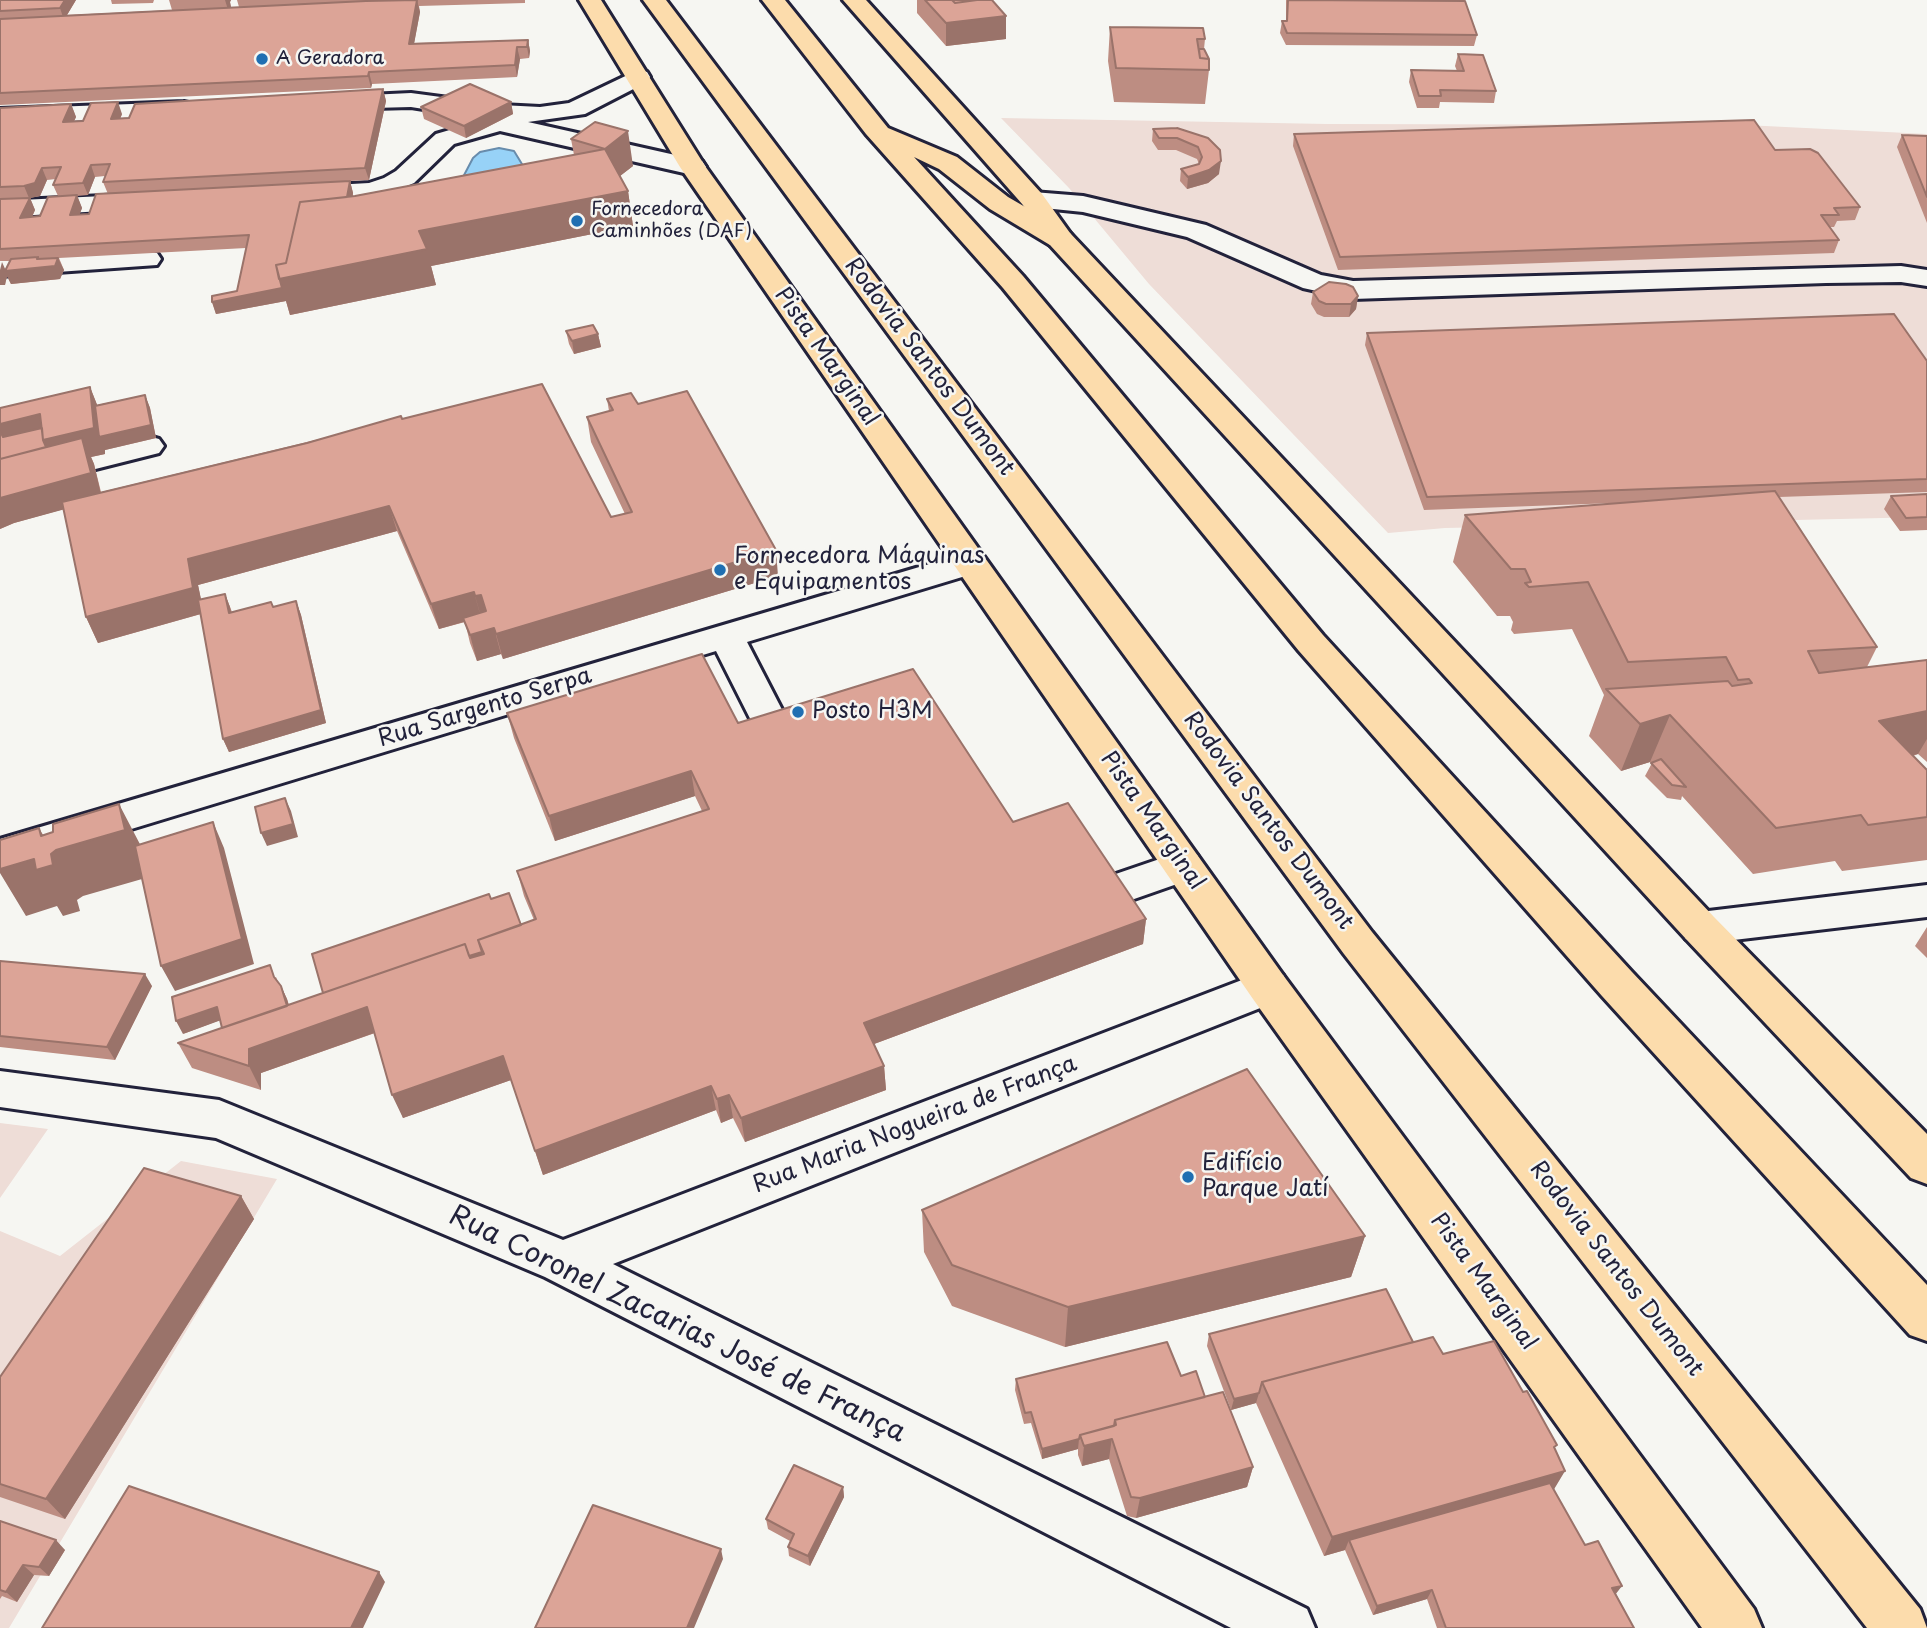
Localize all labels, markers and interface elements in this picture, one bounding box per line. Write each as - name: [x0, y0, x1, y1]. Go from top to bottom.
- place label: A Geradora: [276, 48, 384, 70]
- marker: A Geradora: [254, 51, 270, 67]
- place label: Fornecedora Caminhões (DAF): [591, 199, 752, 243]
- marker: Fornecedora Caminhões (DAF): [569, 213, 585, 229]
- street label: Rodovia Santos Dumont: [838, 253, 1020, 481]
- street label: Pista Marginal: [768, 283, 884, 431]
- place label: Fornecedora Máquinas e Equipamentos: [734, 543, 984, 597]
- marker: Fornecedora Máquinas e Equipamentos: [712, 562, 728, 578]
- street label: Rua Sargento Serpa: [375, 662, 595, 754]
- place label: Posto H3M: [812, 698, 933, 726]
- marker: Posto H3M: [790, 704, 806, 720]
- street label: Rodovia Santos Dumont: [1177, 707, 1359, 935]
- street label: Pista Marginal: [1094, 747, 1210, 895]
- street label: Rua Maria Nogueira de França: [749, 1050, 1081, 1200]
- place label: Edifício Parque Jatí: [1202, 1150, 1328, 1204]
- street label: Rodovia Santos Dumont: [1523, 1156, 1709, 1382]
- marker: Edifício Parque Jatí: [1180, 1169, 1196, 1185]
- street label: Rua Coronel Zacarias José de França: [443, 1199, 911, 1451]
- street label: Pista Marginal: [1424, 1208, 1542, 1356]

